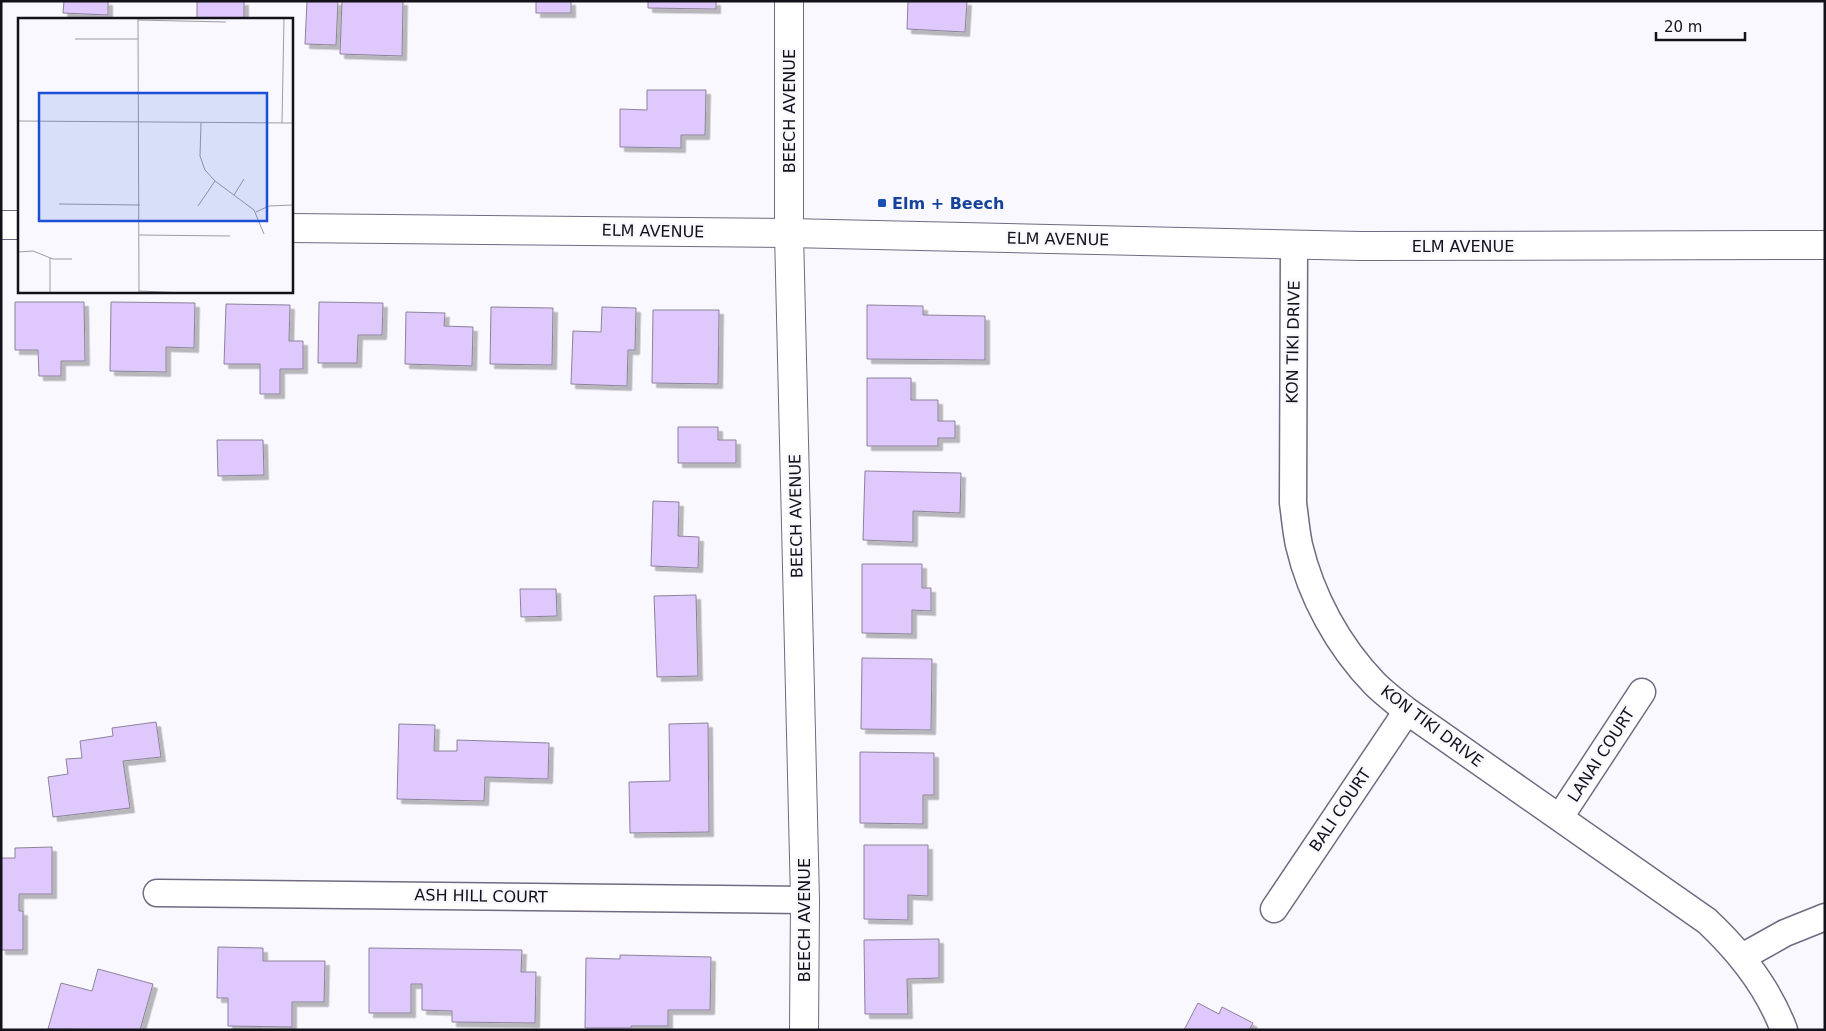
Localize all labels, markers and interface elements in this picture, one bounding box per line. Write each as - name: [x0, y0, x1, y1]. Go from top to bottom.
- scale bar: [1656, 10, 1745, 42]
- inset map: [18, 18, 292, 292]
- text: 20 m: [1664, 18, 1702, 36]
- street label: BEECH AVENUE: [780, 49, 799, 173]
- place label: Elm + Beech: [892, 194, 1004, 213]
- marker: Elm + Beech: [876, 197, 888, 209]
- street label: ELM AVENUE: [601, 221, 705, 241]
- street label: ELM AVENUE: [1006, 229, 1110, 249]
- street label: ELM AVENUE: [1412, 237, 1514, 256]
- street label: KON TIKI DRIVE: [1282, 280, 1304, 404]
- street label: BEECH AVENUE: [785, 454, 807, 578]
- street label: KON TIKI DRIVE: [1377, 681, 1487, 771]
- street label: LANAI COURT: [1564, 704, 1639, 806]
- street label: BALI COURT: [1305, 765, 1375, 855]
- street label: BEECH AVENUE: [795, 858, 814, 982]
- street label: ASH HILL COURT: [414, 885, 548, 907]

